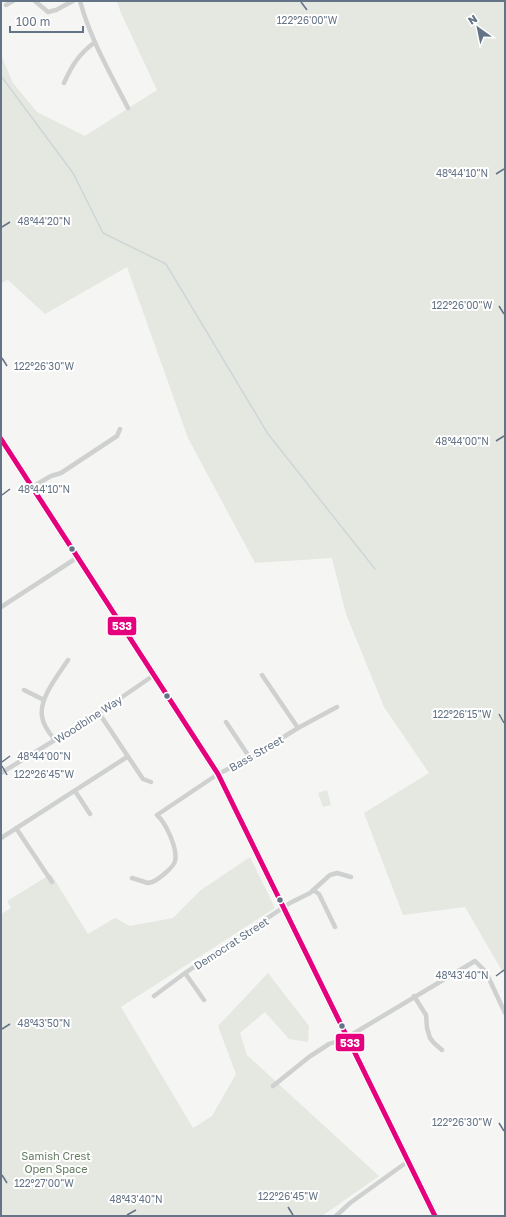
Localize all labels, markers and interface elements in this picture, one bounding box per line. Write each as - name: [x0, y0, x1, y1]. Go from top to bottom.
- scale bar: [10, 8, 83, 34]
- north arrow: [458, 8, 498, 48]
- text: N: [465, 11, 479, 27]
- text: 100 m: [16, 14, 50, 29]
- text: 122°26'00"W: [277, 14, 338, 26]
- text: 48°44'10"N: [436, 167, 488, 179]
- text: 48°44'20"N: [17, 215, 71, 227]
- text: 122°26'00"W: [432, 299, 493, 311]
- text: 122°26'30"W: [14, 360, 74, 372]
- text: 48°44'00"N: [435, 435, 489, 447]
- text: 48°44'10"N: [18, 483, 70, 495]
- unlabelled marker: [67, 544, 77, 554]
- line badge: 533: [107, 616, 137, 636]
- text: 533: [112, 619, 132, 632]
- unlabelled marker: [162, 691, 172, 701]
- street label: Woodbine Way: [52, 692, 124, 746]
- text: 122°26'15"W: [433, 708, 492, 720]
- street label: Bass Street: [227, 732, 285, 774]
- text: 48°44'00"N: [17, 750, 71, 762]
- text: 122°26'45"W: [14, 768, 74, 780]
- unlabelled marker: [275, 895, 285, 905]
- street label: Democrat Street: [191, 914, 271, 972]
- text: 48°43'40"N: [435, 969, 489, 981]
- text: 48°43'50"N: [18, 1017, 70, 1029]
- unlabelled marker: [337, 1021, 347, 1031]
- line badge: 533: [335, 1033, 365, 1052]
- text: 533: [340, 1036, 360, 1049]
- text: 122°26'30"W: [432, 1116, 492, 1128]
- park label: Samish Crest Open Space: [21, 1149, 91, 1175]
- text: 122°27'00"W: [14, 1177, 74, 1189]
- text: 122°26'45"W: [258, 1190, 318, 1202]
- text: 48°43'40"N: [109, 1193, 163, 1205]

